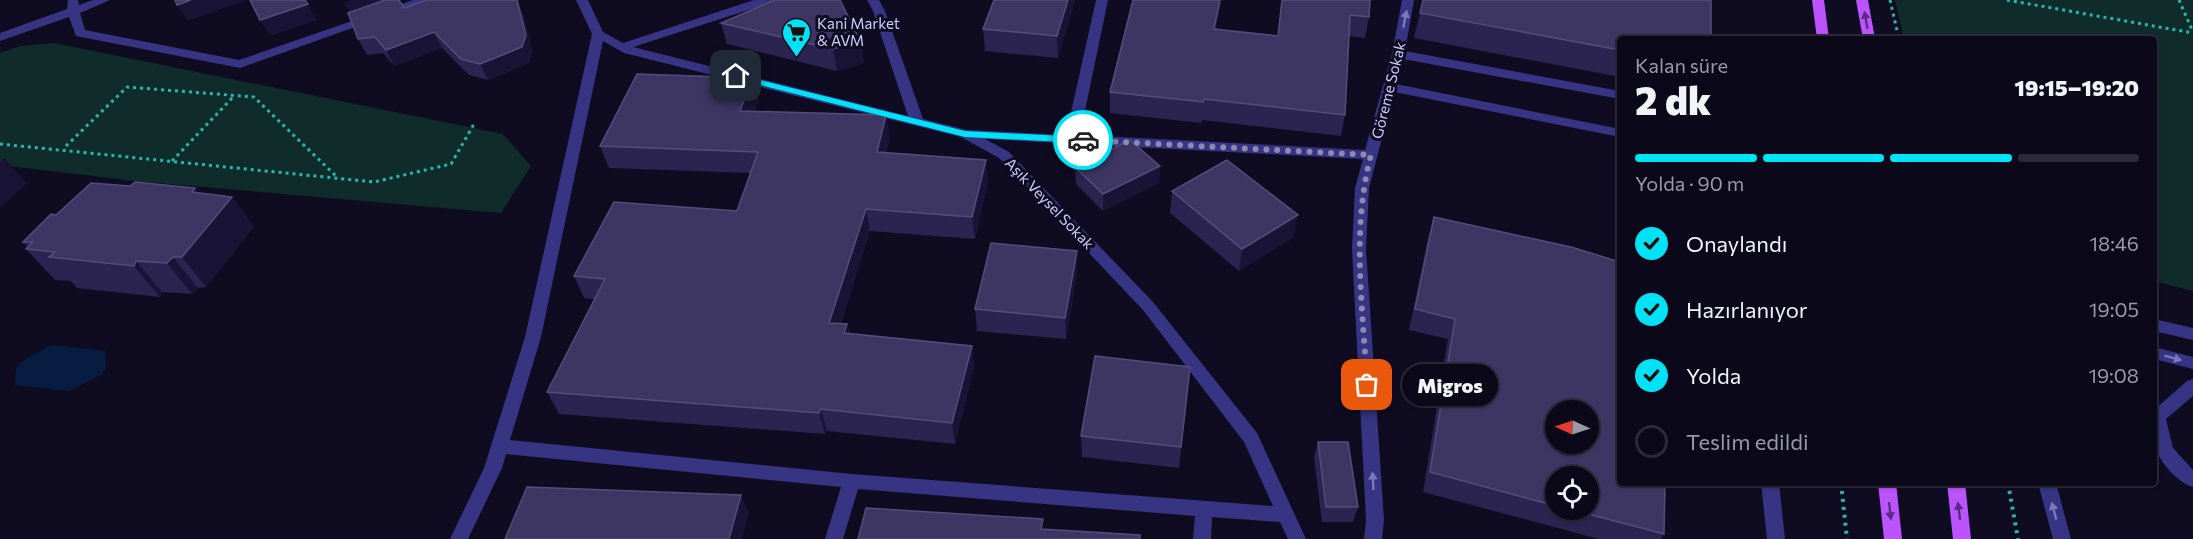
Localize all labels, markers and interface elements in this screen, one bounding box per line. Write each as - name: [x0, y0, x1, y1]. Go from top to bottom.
- one-way arrow: [1401, 9, 1410, 28]
- one-way arrow: [1861, 10, 1870, 29]
- place label: Kani Market & AVM: [817, 14, 900, 49]
- supermarket icon: Kani Market & AVM: [780, 16, 812, 58]
- street label: Göreme Sokak: [1367, 40, 1409, 140]
- pin: [710, 50, 761, 101]
- text: Kalan süre: [1635, 53, 1728, 77]
- icon: home: [719, 59, 752, 92]
- text: 19:15–19:20: [2014, 74, 2139, 101]
- text: 2 dk: [1635, 75, 1711, 123]
- courier: [1053, 110, 1113, 170]
- icon: car: [1067, 124, 1100, 157]
- street label: Aşık Veysel Sokak: [1002, 154, 1098, 252]
- text: Yolda · 90 m: [1635, 171, 1744, 195]
- icon: check: [1635, 227, 1668, 260]
- text: Onaylandı: [1686, 230, 1787, 257]
- text: 18:46: [2089, 231, 2139, 255]
- icon: check: [1635, 293, 1668, 326]
- text: Hazırlanıyor: [1686, 296, 1808, 323]
- text: 19:05: [2089, 297, 2139, 321]
- one-way arrow: [2164, 353, 2183, 363]
- pin: [1341, 359, 1392, 410]
- icon: check: [1635, 359, 1668, 392]
- text: Yolda: [1686, 362, 1741, 389]
- text: 19:08: [2088, 363, 2139, 387]
- callout: Migros: [1403, 364, 1499, 406]
- icon: bag: [1350, 368, 1383, 401]
- text: Migros: [1417, 373, 1483, 397]
- north arrow: [1545, 400, 1599, 454]
- map controls: [1545, 400, 1599, 520]
- text: Teslim edildi: [1686, 428, 1809, 455]
- button: locate: [1545, 466, 1599, 520]
- one-way arrow: [1368, 471, 1377, 490]
- one-way arrow: [1954, 501, 1964, 520]
- one-way arrow: [1885, 502, 1895, 521]
- one-way arrow: [2049, 502, 2059, 520]

